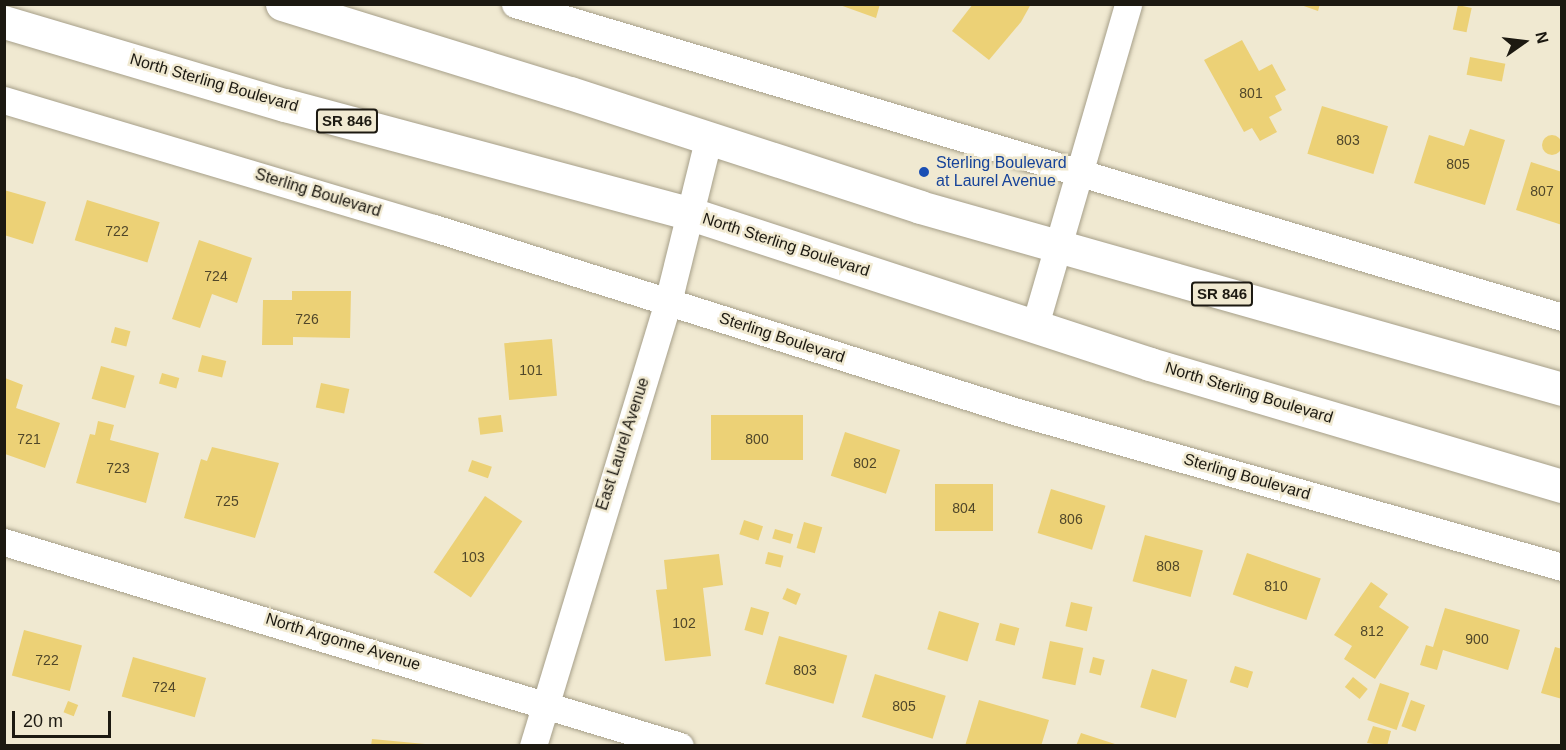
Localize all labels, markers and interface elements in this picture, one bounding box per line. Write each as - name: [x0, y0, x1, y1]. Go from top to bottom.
- north arrow: [1494, 12, 1554, 72]
- text: N: [1532, 30, 1552, 45]
- street label: North Sterling Boulevard: [128, 50, 300, 116]
- house number: 801: [1239, 85, 1263, 101]
- road number: SR 846: [316, 109, 378, 133]
- house number: 803: [1336, 132, 1360, 148]
- place label: Sterling Boulevard at Laurel Avenue: [936, 153, 1067, 191]
- house number: 805: [1446, 156, 1470, 172]
- street label: Sterling Boulevard: [253, 165, 383, 221]
- marker: Sterling Boulevard at Laurel Avenue: [917, 165, 931, 179]
- house number: 807: [1530, 183, 1554, 199]
- street label: North Sterling Boulevard: [700, 209, 872, 281]
- house number: 722: [105, 223, 129, 239]
- house number: 724: [204, 268, 228, 284]
- road number: SR 846: [1190, 282, 1254, 306]
- street label: Sterling Boulevard: [717, 309, 847, 367]
- house number: 726: [295, 311, 319, 327]
- street label: North Sterling Boulevard: [1163, 358, 1335, 428]
- house number: 101: [519, 362, 543, 378]
- street label: East Laurel Avenue: [592, 375, 654, 513]
- house number: 721: [17, 431, 41, 447]
- house number: 800: [745, 431, 769, 447]
- street label: Sterling Boulevard: [1182, 450, 1312, 504]
- house number: 802: [853, 455, 877, 471]
- house number: 723: [106, 460, 130, 476]
- house number: 725: [215, 493, 239, 509]
- house number: 804: [952, 500, 976, 516]
- house number: 806: [1059, 511, 1083, 527]
- house number: 103: [461, 549, 485, 565]
- house number: 808: [1156, 558, 1180, 574]
- house number: 810: [1264, 578, 1288, 594]
- street label: North Argonne Avenue: [263, 609, 423, 675]
- house number: 102: [672, 615, 696, 631]
- house number: 812: [1360, 623, 1384, 639]
- house number: 900: [1465, 631, 1489, 647]
- house number: 722: [35, 652, 59, 668]
- house number: 803: [793, 662, 817, 678]
- house number: 724: [152, 679, 176, 695]
- house number: 805: [892, 698, 916, 714]
- scale bar: [15, 699, 114, 737]
- text: 20 m: [23, 711, 63, 731]

